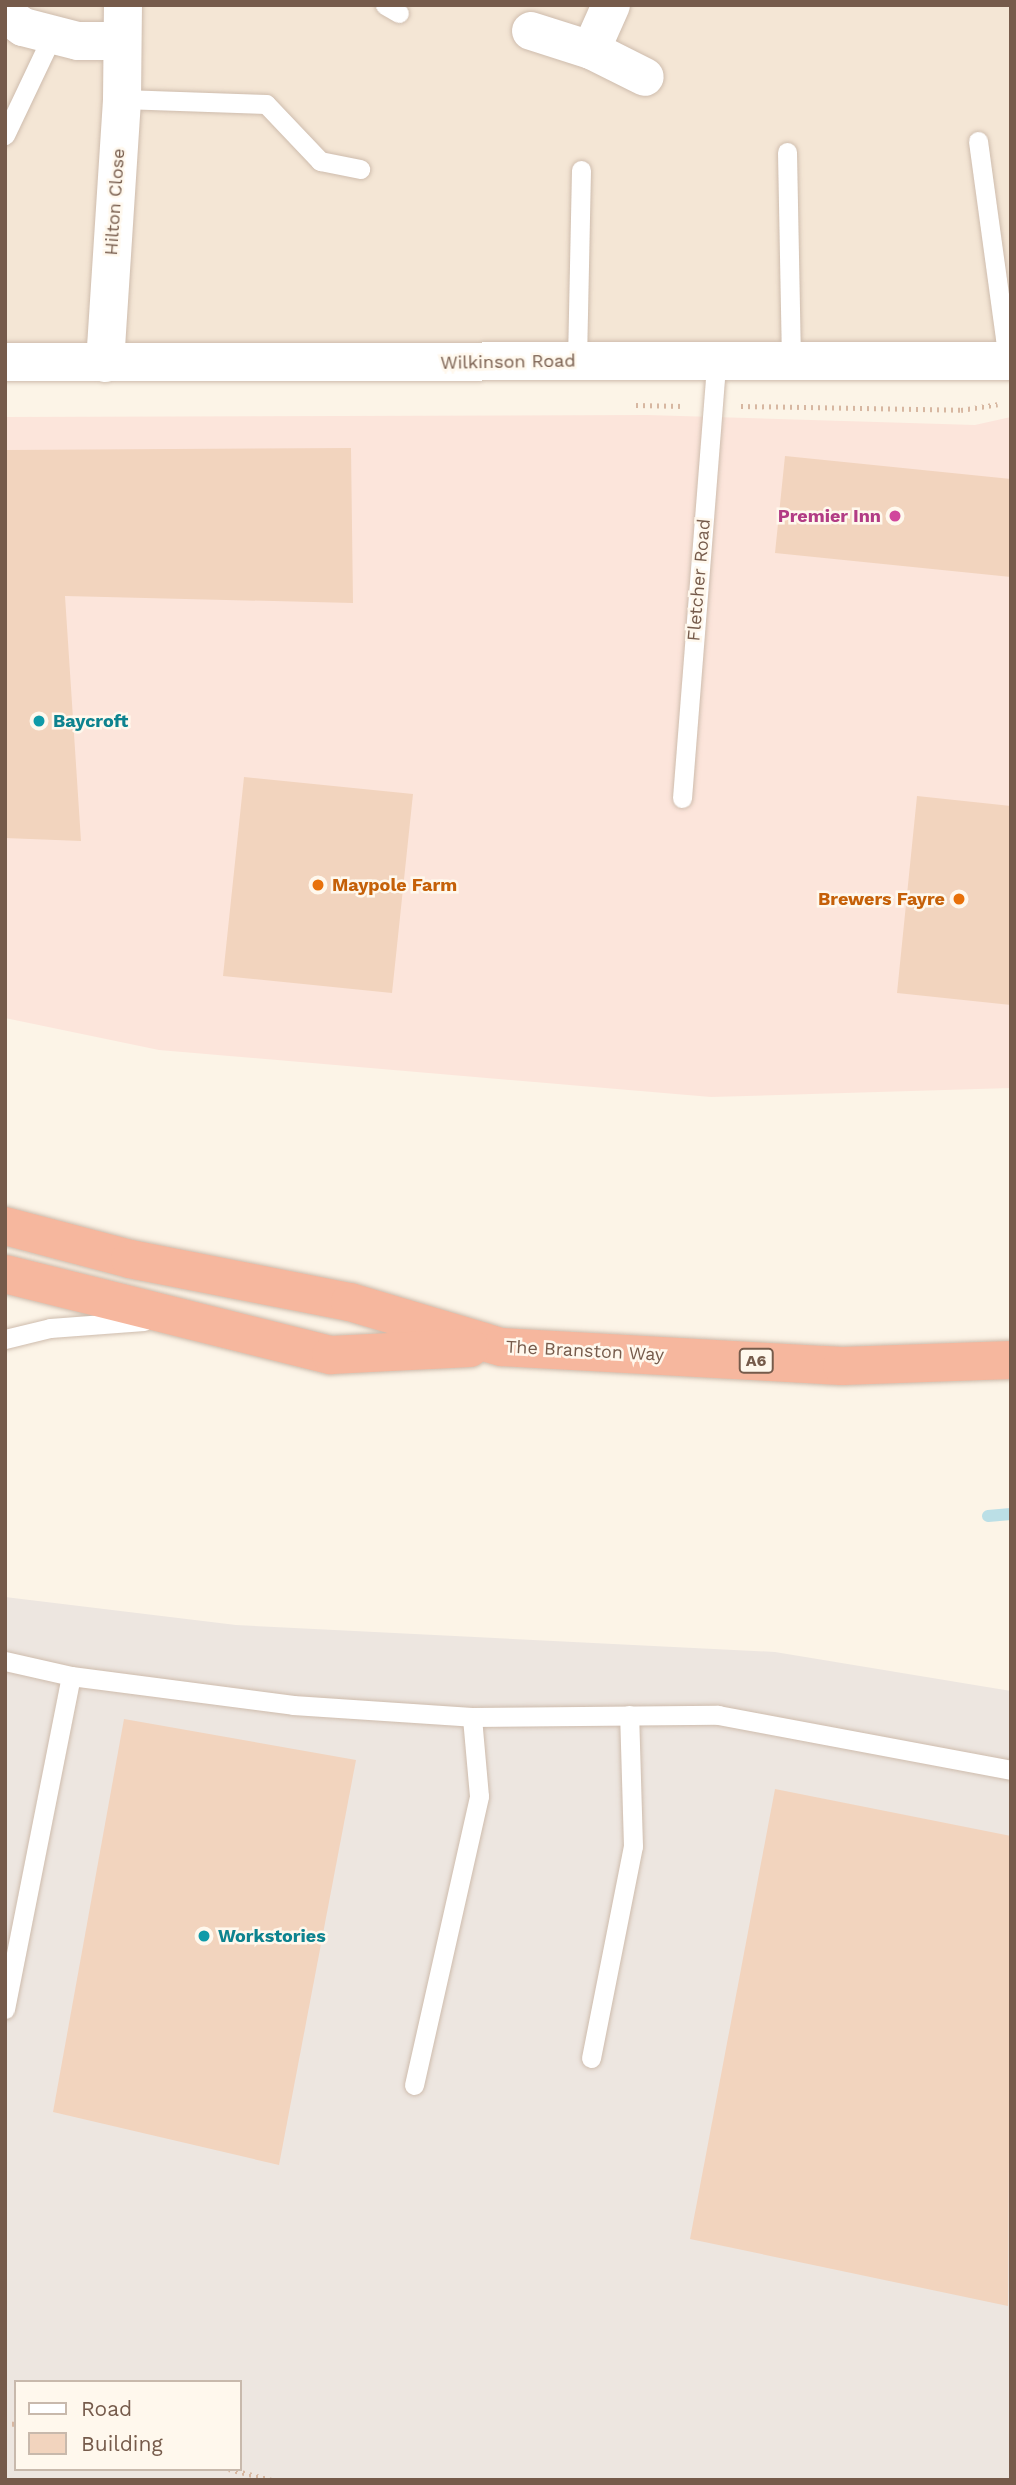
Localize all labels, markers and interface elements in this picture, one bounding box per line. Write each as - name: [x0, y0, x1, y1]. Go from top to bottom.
- street label: Hilton Close: [100, 148, 130, 256]
- street label: Wilkinson Road: [440, 350, 576, 374]
- place label: Premier Inn: [777, 505, 881, 527]
- marker: Premier Inn: [887, 508, 903, 524]
- street label: Fletcher Road: [683, 518, 715, 642]
- place label: Baycroft: [53, 710, 128, 732]
- marker: Baycroft: [31, 713, 47, 729]
- place label: Maypole Farm: [332, 874, 457, 896]
- marker: Maypole Farm: [310, 877, 326, 893]
- place label: Brewers Fayre: [818, 888, 945, 910]
- marker: Brewers Fayre: [951, 891, 967, 907]
- street label: The Branston Way: [505, 1336, 665, 1366]
- road number: A6: [738, 1348, 774, 1373]
- place label: Workstories: [218, 1925, 326, 1947]
- marker: Workstories: [196, 1928, 212, 1944]
- legend: [14, 2380, 242, 2471]
- text: Road: [81, 2396, 132, 2421]
- text: Building: [81, 2431, 163, 2456]

